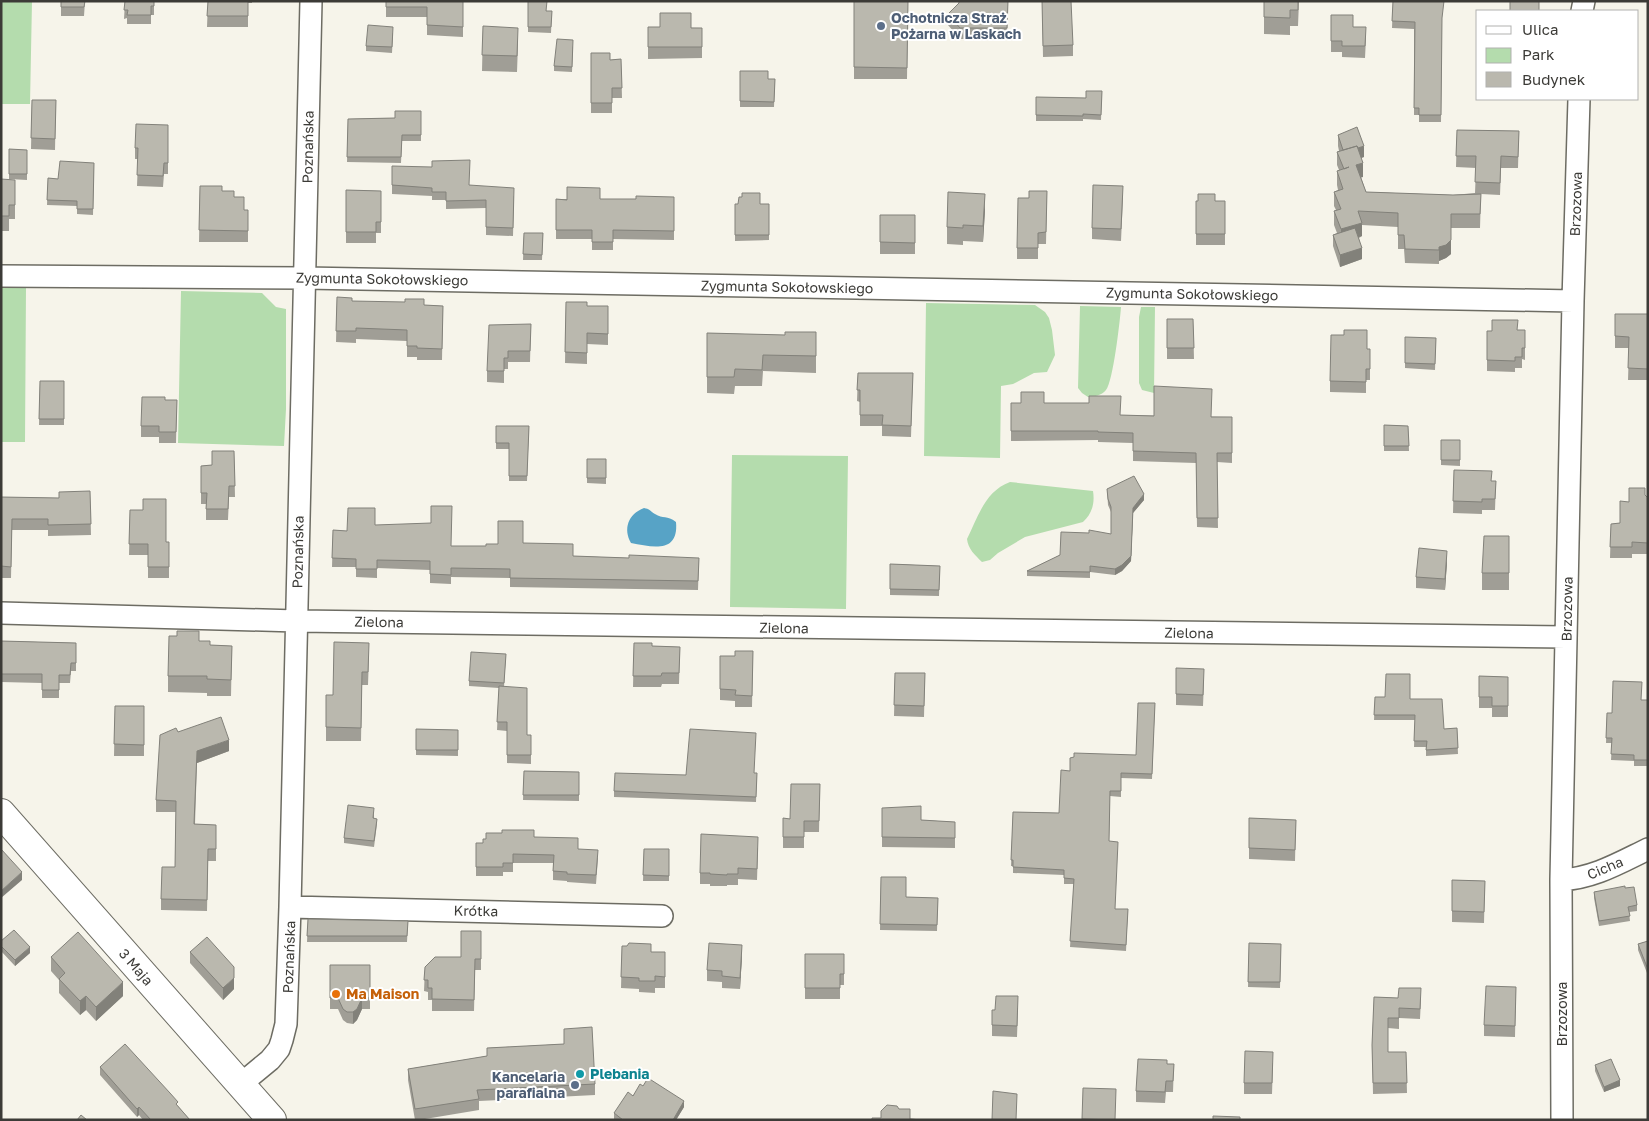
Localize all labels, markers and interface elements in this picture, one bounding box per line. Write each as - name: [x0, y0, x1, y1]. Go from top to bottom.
- place label: Ochotnicza Straż Pożarna w Laskach: [891, 9, 1021, 42]
- legend: [1476, 10, 1639, 100]
- marker: Ochotnicza Straż Pożarna w Laskach: [875, 20, 887, 32]
- text: Ulica: [1522, 20, 1558, 38]
- text: Park: [1522, 45, 1555, 63]
- text: Budynek: [1522, 70, 1586, 88]
- street label: Poznańska: [298, 110, 317, 184]
- street label: Brzozowa: [1566, 171, 1585, 237]
- street label: Zygmunta Sokołowskiego: [296, 268, 468, 289]
- street label: Zygmunta Sokołowskiego: [701, 276, 873, 297]
- street label: Zygmunta Sokołowskiego: [1106, 283, 1278, 304]
- street label: Poznańska: [288, 515, 307, 589]
- street label: Brzozowa: [1557, 576, 1576, 642]
- street label: Zielona: [354, 613, 404, 630]
- street label: Zielona: [759, 619, 809, 636]
- street label: Zielona: [1164, 624, 1214, 641]
- street label: Cicha: [1584, 852, 1625, 883]
- street label: Krótka: [454, 902, 498, 919]
- street label: Poznańska: [279, 920, 298, 994]
- street label: 3 Maja: [116, 945, 157, 989]
- street label: Brzozowa: [1553, 982, 1570, 1046]
- place label: Ma Maison: [346, 985, 419, 1002]
- marker: Ma Maison: [330, 988, 342, 1000]
- place label: Plebania: [590, 1065, 649, 1082]
- place label: Kancelaria parafialna: [492, 1068, 565, 1101]
- marker: Plebania: [574, 1068, 586, 1080]
- marker: Kancelaria parafialna: [569, 1079, 581, 1091]

